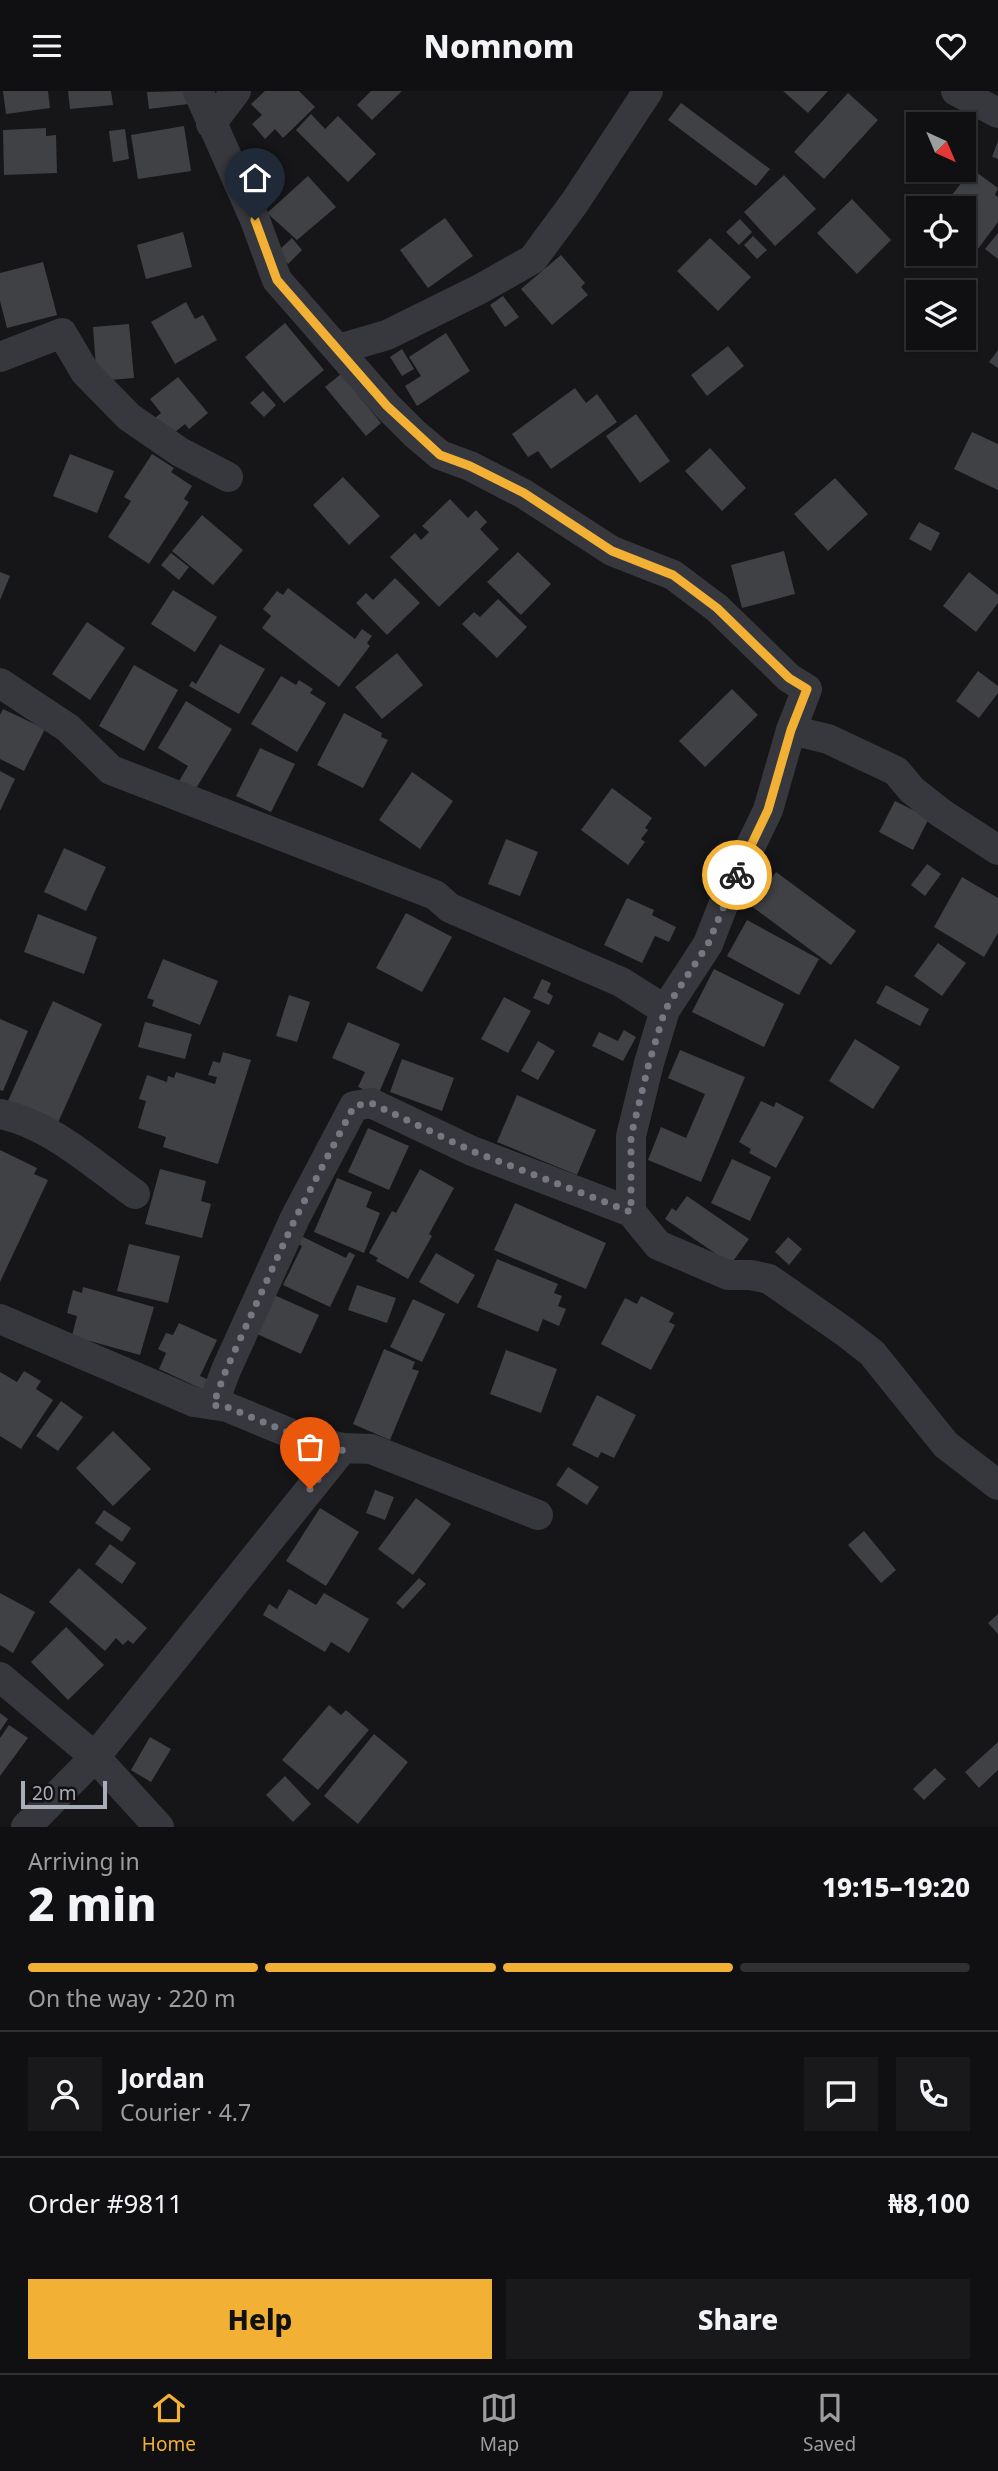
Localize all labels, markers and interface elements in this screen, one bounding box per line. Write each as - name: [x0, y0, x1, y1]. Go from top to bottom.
- text: Nomnom: [424, 24, 574, 67]
- icon: menu: [28, 27, 66, 65]
- icon: heart: [932, 27, 970, 65]
- north arrow: [906, 112, 976, 182]
- map controls: [906, 112, 976, 350]
- pin: [225, 148, 285, 220]
- icon: home: [236, 159, 274, 197]
- button: locate: [906, 196, 976, 266]
- button: layers: [906, 280, 976, 350]
- courier: [702, 840, 772, 910]
- icon: bike: [718, 856, 756, 894]
- pin: [280, 1417, 340, 1489]
- icon: bag: [291, 1428, 329, 1466]
- scale bar: [21, 1778, 107, 1810]
- text: 20 m: [32, 1780, 76, 1806]
- text: Arriving in: [28, 1845, 140, 1877]
- text: 19:15–19:20: [822, 1869, 970, 1905]
- text: 2 min: [28, 1872, 157, 1934]
- text: On the way · 220 m: [28, 1982, 235, 2014]
- button: person: [28, 2057, 102, 2131]
- button: chat: [804, 2057, 878, 2131]
- button: phone: [896, 2057, 970, 2131]
- text: Jordan: [120, 2060, 205, 2096]
- text: Courier · 4.7: [120, 2096, 251, 2128]
- text: Order #9811: [28, 2185, 183, 2221]
- text: ₦8,100: [888, 2185, 970, 2221]
- button: Help: [28, 2279, 492, 2359]
- button: Share: [506, 2279, 970, 2359]
- tab: Home: [142, 2389, 196, 2457]
- tab: Map: [480, 2389, 519, 2457]
- tab: Saved: [803, 2389, 856, 2457]

